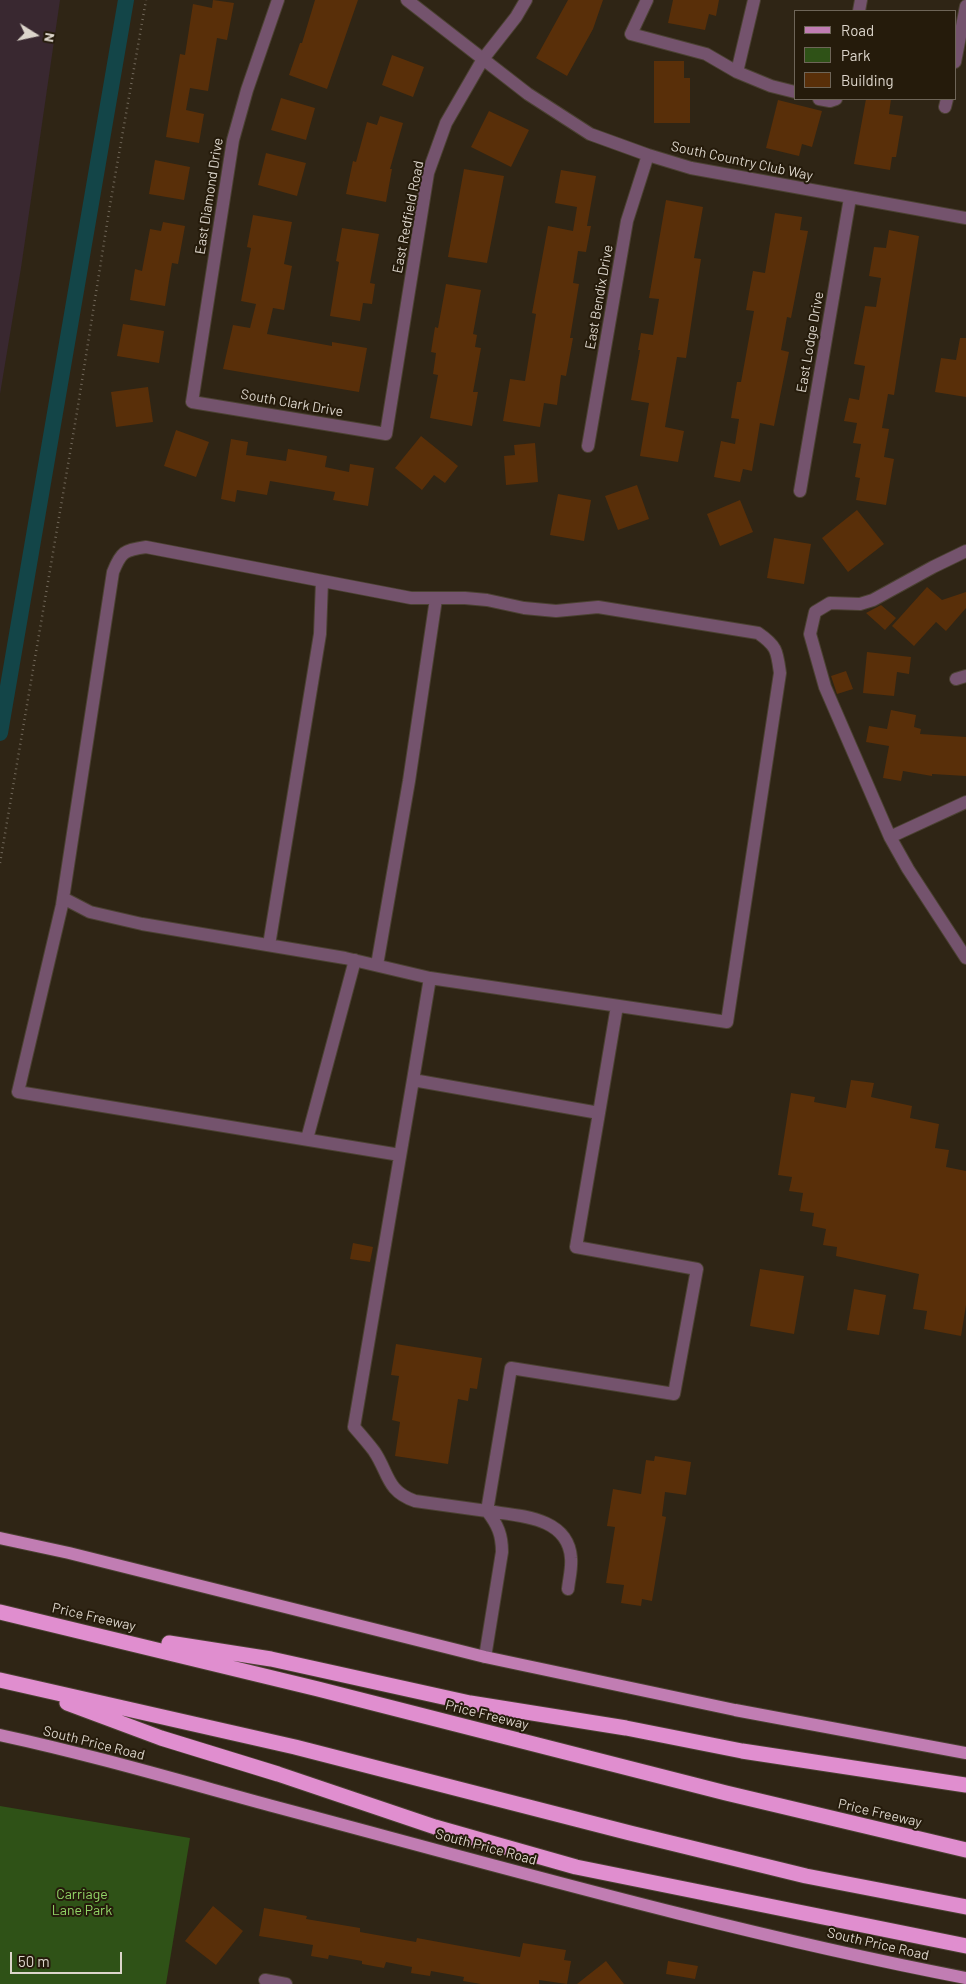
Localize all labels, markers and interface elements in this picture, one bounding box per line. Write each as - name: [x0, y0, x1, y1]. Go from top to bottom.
- north arrow: [10, 10, 60, 60]
- legend: [794, 10, 956, 100]
- text: Road: [841, 21, 874, 39]
- text: N: [41, 32, 59, 44]
- text: Park: [841, 46, 870, 64]
- text: Building: [841, 71, 894, 89]
- street label: East Diamond Drive: [191, 137, 227, 255]
- street label: South Country Club Way: [670, 138, 814, 184]
- street label: East Redfield Road: [389, 159, 427, 275]
- street label: East Bendix Drive: [582, 243, 616, 351]
- street label: East Lodge Drive: [793, 290, 827, 394]
- street label: South Clark Drive: [239, 386, 345, 420]
- street label: Price Freeway: [50, 1599, 138, 1635]
- street label: Price Freeway: [444, 1697, 530, 1733]
- street label: South Price Road: [41, 1722, 147, 1764]
- street label: Price Freeway: [836, 1795, 924, 1831]
- street label: South Price Road: [434, 1825, 538, 1869]
- park label: Carriage Lane Park: [52, 1886, 112, 1918]
- street label: South Price Road: [825, 1924, 931, 1964]
- scale bar: [12, 1942, 125, 1974]
- text: 50 m: [18, 1952, 50, 1970]

